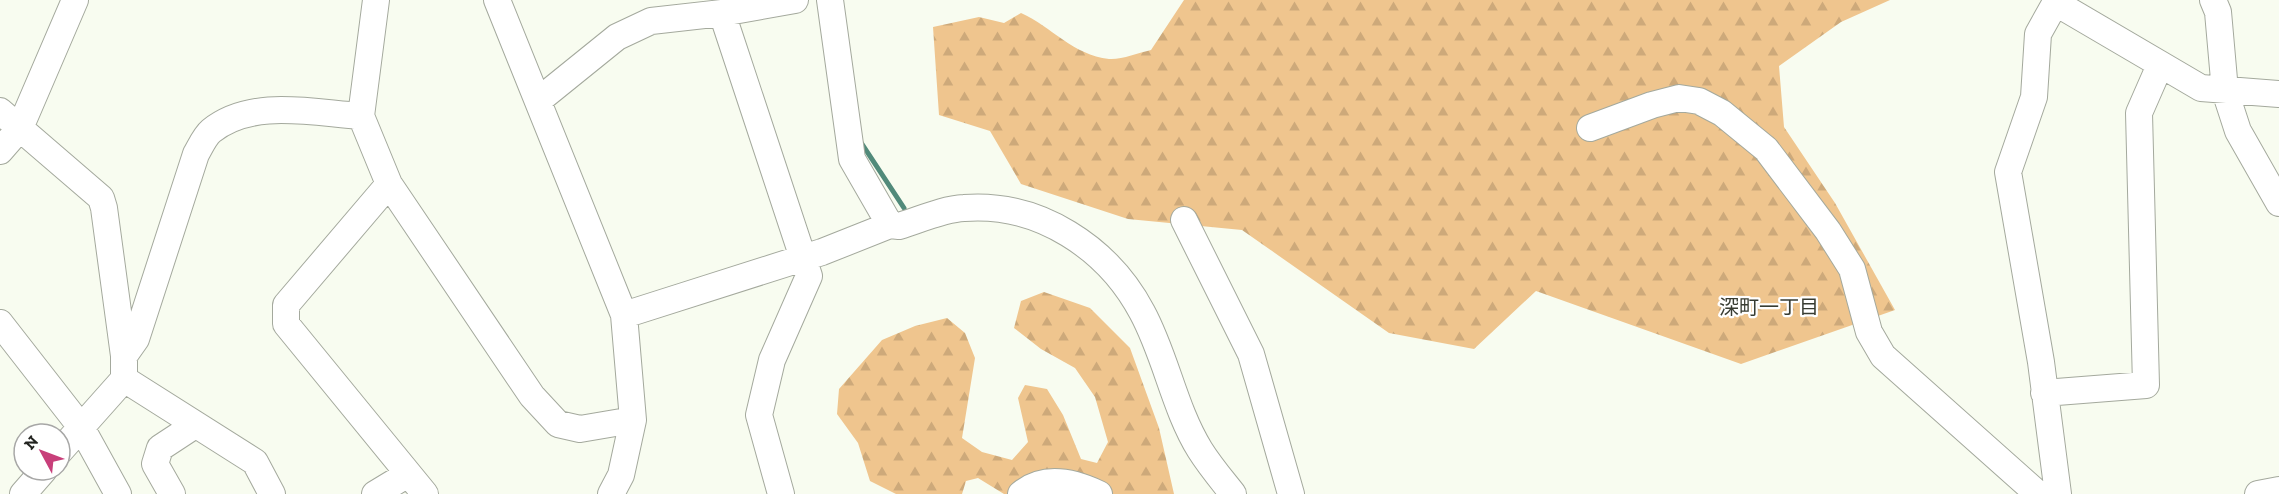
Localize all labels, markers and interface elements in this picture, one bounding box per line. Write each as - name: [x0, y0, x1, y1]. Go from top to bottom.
- district label: 深町一丁目: [1719, 295, 1819, 319]
- north arrow: [12, 422, 72, 482]
- text: N: [20, 432, 42, 453]

